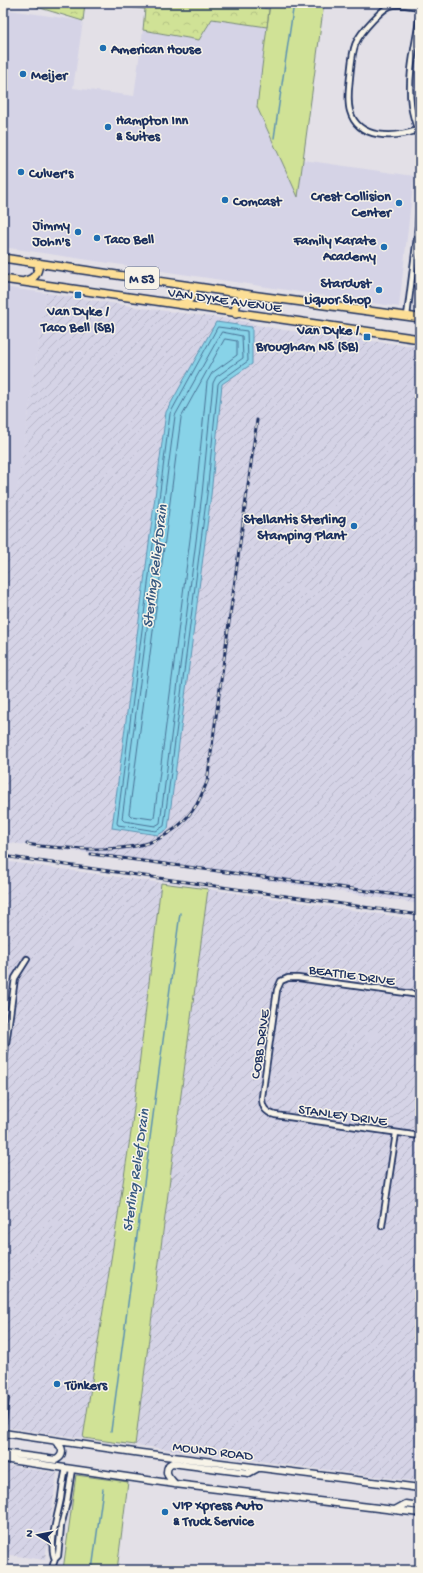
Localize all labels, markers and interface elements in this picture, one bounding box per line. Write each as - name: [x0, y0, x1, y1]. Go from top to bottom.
- place label: American House: [110, 42, 202, 59]
- marker: American House: [98, 43, 108, 53]
- place label: Meijer: [31, 68, 69, 85]
- marker: Meijer: [18, 69, 28, 79]
- place label: Hampton Inn & Suites: [116, 113, 189, 146]
- marker: Hampton Inn & Suites: [103, 122, 113, 132]
- place label: Culver's: [28, 166, 74, 183]
- marker: Culver's: [16, 167, 26, 177]
- place label: Crest Collision Center: [310, 189, 393, 222]
- place label: Comcast: [232, 194, 282, 211]
- marker: Comcast: [220, 195, 230, 205]
- marker: Crest Collision Center: [394, 198, 404, 208]
- place label: Jimmy John's: [31, 218, 71, 251]
- marker: Jimmy John's: [73, 227, 83, 237]
- place label: Taco Bell: [104, 232, 154, 249]
- marker: Taco Bell: [92, 233, 102, 243]
- place label: Family Karate Academy: [293, 233, 377, 266]
- marker: Family Karate Academy: [379, 242, 389, 252]
- road number: M 53: [125, 267, 159, 289]
- place label: Stardust Liquor Shop: [304, 276, 372, 309]
- street label: VAN DYKE AVENUE: [166, 285, 284, 318]
- marker: Stardust Liquor Shop: [374, 285, 384, 295]
- marker: Van Dyke / Taco Bell (SB): [73, 290, 83, 300]
- place label: Van Dyke / Taco Bell (SB): [40, 304, 115, 337]
- place label: Van Dyke / Brougham NS (SB): [255, 323, 360, 356]
- marker: Van Dyke / Brougham NS (SB): [362, 332, 372, 342]
- water label: Sterling Relief Drain: [140, 503, 173, 629]
- place label: Stellantis Sterling Stamping Plant: [244, 512, 347, 545]
- marker: Stellantis Sterling Stamping Plant: [349, 521, 359, 531]
- street label: BEATTIE DRIVE: [307, 962, 397, 991]
- street label: COBB DRIVE: [248, 1007, 275, 1080]
- street label: STANLEY DRIVE: [297, 1102, 389, 1131]
- water label: Sterling Relief Drain: [119, 1107, 155, 1233]
- place label: Tünkers: [64, 1378, 108, 1395]
- marker: Tünkers: [52, 1379, 62, 1389]
- street label: MOUND ROAD: [171, 1439, 255, 1466]
- place label: VIP Xpress Auto & Truck Service: [172, 1498, 264, 1531]
- marker: VIP Xpress Auto & Truck Service: [160, 1507, 170, 1517]
- north arrow: [18, 1515, 58, 1555]
- text: N: [24, 1529, 37, 1538]

